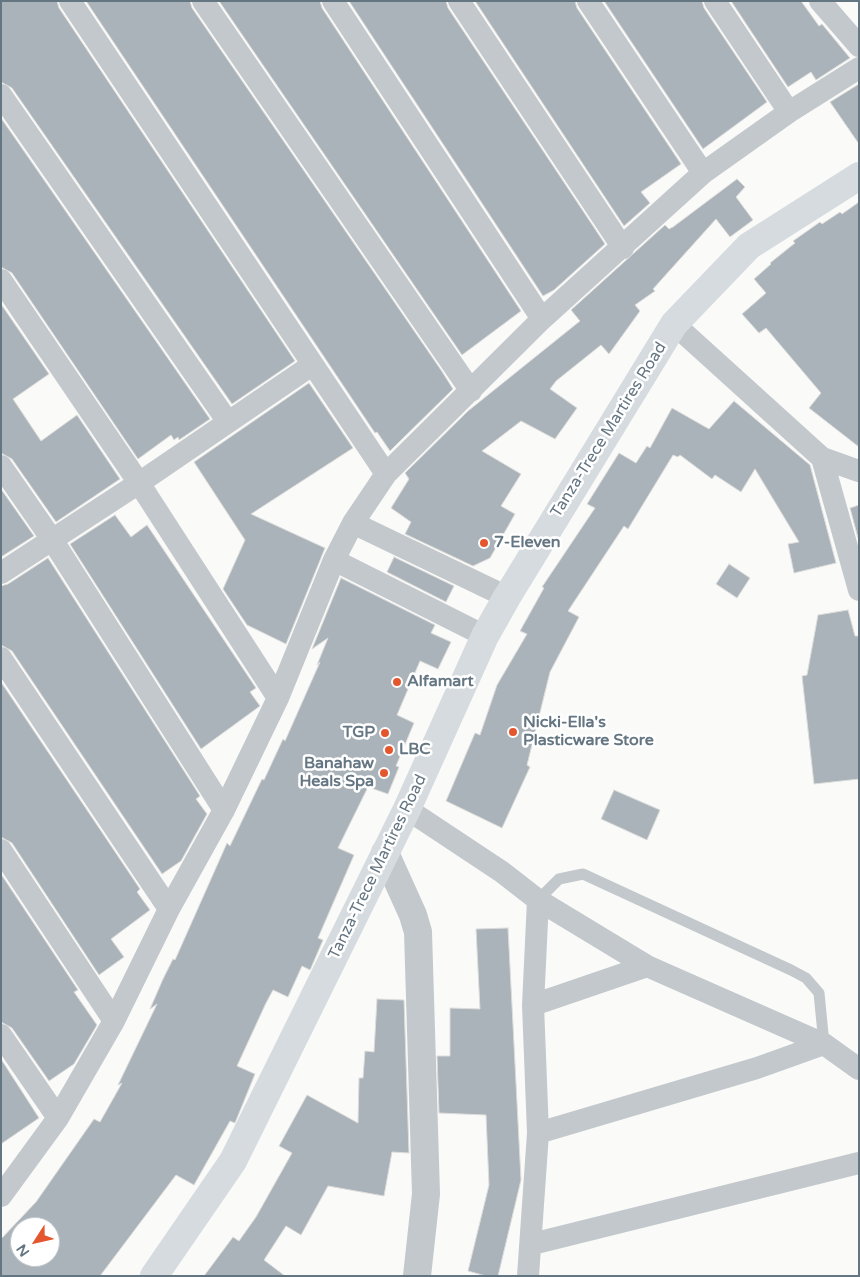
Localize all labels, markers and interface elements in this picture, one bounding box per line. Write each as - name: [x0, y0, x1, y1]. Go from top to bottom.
- street label: Tanza-Trece Martires Road: [547, 339, 671, 521]
- place label: 7-Eleven: [494, 533, 561, 553]
- marker: 7-Eleven: [478, 537, 490, 549]
- place label: Alfamart: [407, 672, 474, 692]
- marker: Alfamart: [391, 676, 403, 688]
- place label: Nicki-Ella's Plasticware Store: [523, 713, 654, 751]
- place label: TGP: [343, 723, 375, 743]
- marker: Nicki-Ella's Plasticware Store: [507, 726, 519, 738]
- marker: TGP: [379, 727, 391, 739]
- place label: LBC: [399, 740, 430, 760]
- marker: LBC: [383, 744, 395, 756]
- place label: Banahaw Heals Spa: [299, 754, 374, 792]
- marker: Banahaw Heals Spa: [378, 767, 390, 779]
- street label: Tanza-Trece Martires Road: [325, 772, 431, 962]
- north arrow: [10, 1217, 60, 1267]
- text: N: [13, 1241, 33, 1260]

